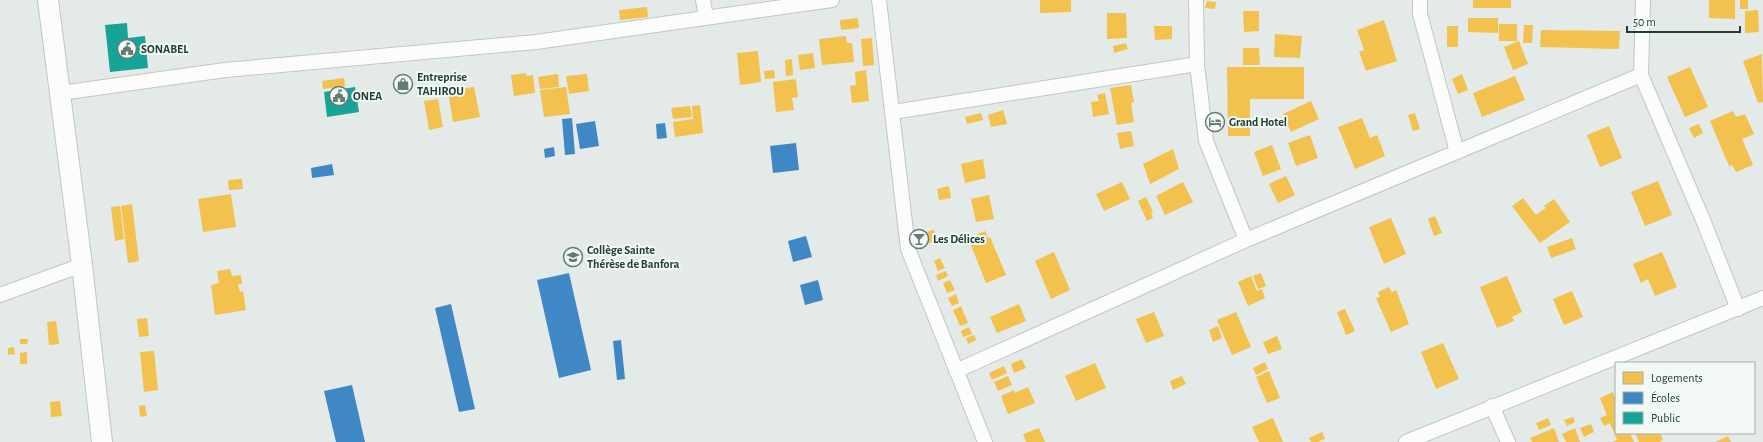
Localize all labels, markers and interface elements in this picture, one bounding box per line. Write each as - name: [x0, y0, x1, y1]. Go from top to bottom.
- scale bar: [1627, 8, 1740, 34]
- text: 50 m: [1633, 16, 1656, 28]
- public building icon: SONABEL: [116, 38, 138, 60]
- place label: SONABEL: [141, 43, 189, 55]
- place label: Entreprise TAHIROU: [417, 71, 467, 97]
- shop icon: Entreprise TAHIROU: [392, 73, 414, 95]
- public building icon: ONEA: [328, 85, 350, 107]
- place label: ONEA: [353, 90, 383, 102]
- hotel icon: Grand Hotel: [1204, 111, 1226, 133]
- place label: Grand Hotel: [1229, 116, 1287, 128]
- bar icon: Les Délices: [908, 228, 930, 250]
- place label: Les Délices: [933, 233, 985, 245]
- place label: Collège Sainte Thérèse de Banfora: [587, 244, 679, 270]
- school or university icon: Collège Sainte Thérèse de Banfora: [562, 246, 584, 268]
- legend: [1615, 362, 1755, 434]
- text: Logements: [1651, 372, 1703, 384]
- text: Écoles: [1651, 391, 1680, 404]
- text: Public: [1651, 412, 1680, 424]

